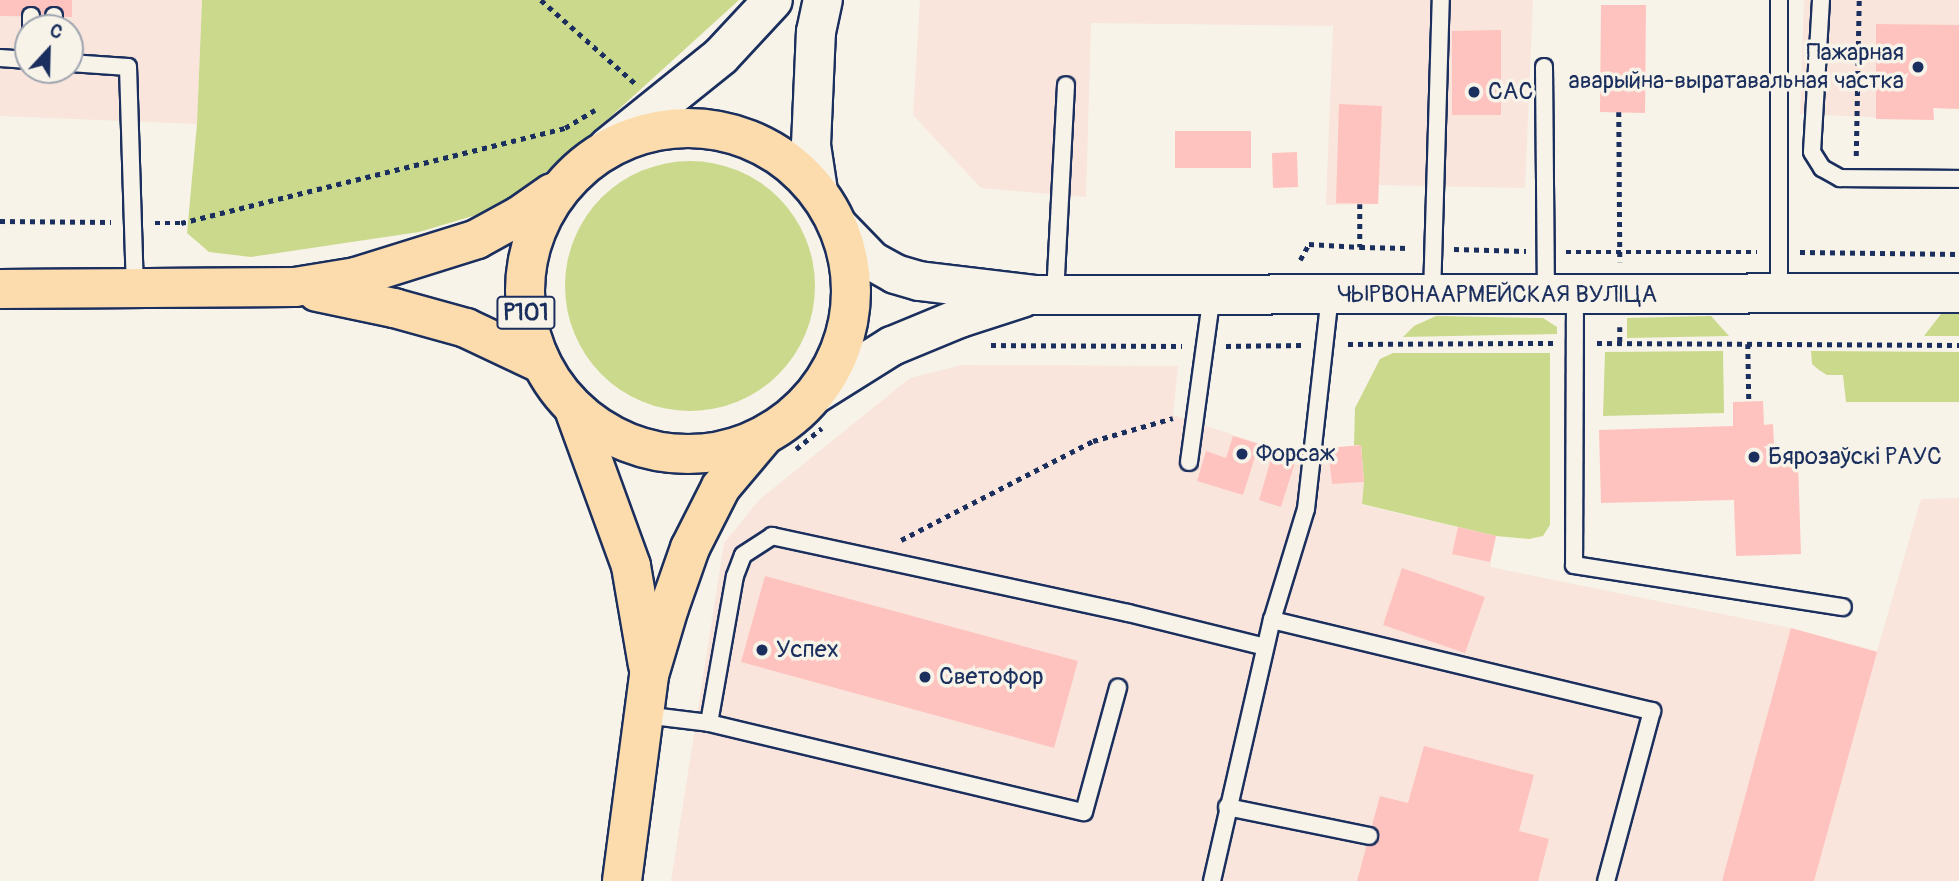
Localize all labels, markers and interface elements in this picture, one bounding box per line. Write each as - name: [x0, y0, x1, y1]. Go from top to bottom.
- north arrow: [14, 14, 84, 84]
- text: С: [46, 18, 66, 45]
- place label: Пажарная аварыйна-выратавальная частка: [1569, 39, 1904, 95]
- marker: Пажарная аварыйна-выратавальная частка: [1910, 59, 1926, 75]
- place label: САС: [1488, 78, 1533, 106]
- marker: САС: [1466, 84, 1482, 100]
- street label: ЧЫРВОНААРМЕЙСКАЯ ВУЛІЦА: [1337, 281, 1657, 309]
- road number: Р101: [496, 294, 556, 332]
- place label: Форсаж: [1256, 440, 1335, 468]
- place label: Бярозаўскі РАУС: [1768, 443, 1942, 471]
- marker: Форсаж: [1234, 446, 1250, 462]
- marker: Бярозаўскі РАУС: [1746, 449, 1762, 465]
- place label: Успех: [776, 636, 839, 664]
- marker: Успех: [754, 642, 770, 658]
- place label: Светофор: [939, 663, 1044, 691]
- marker: Светофор: [917, 669, 933, 685]

